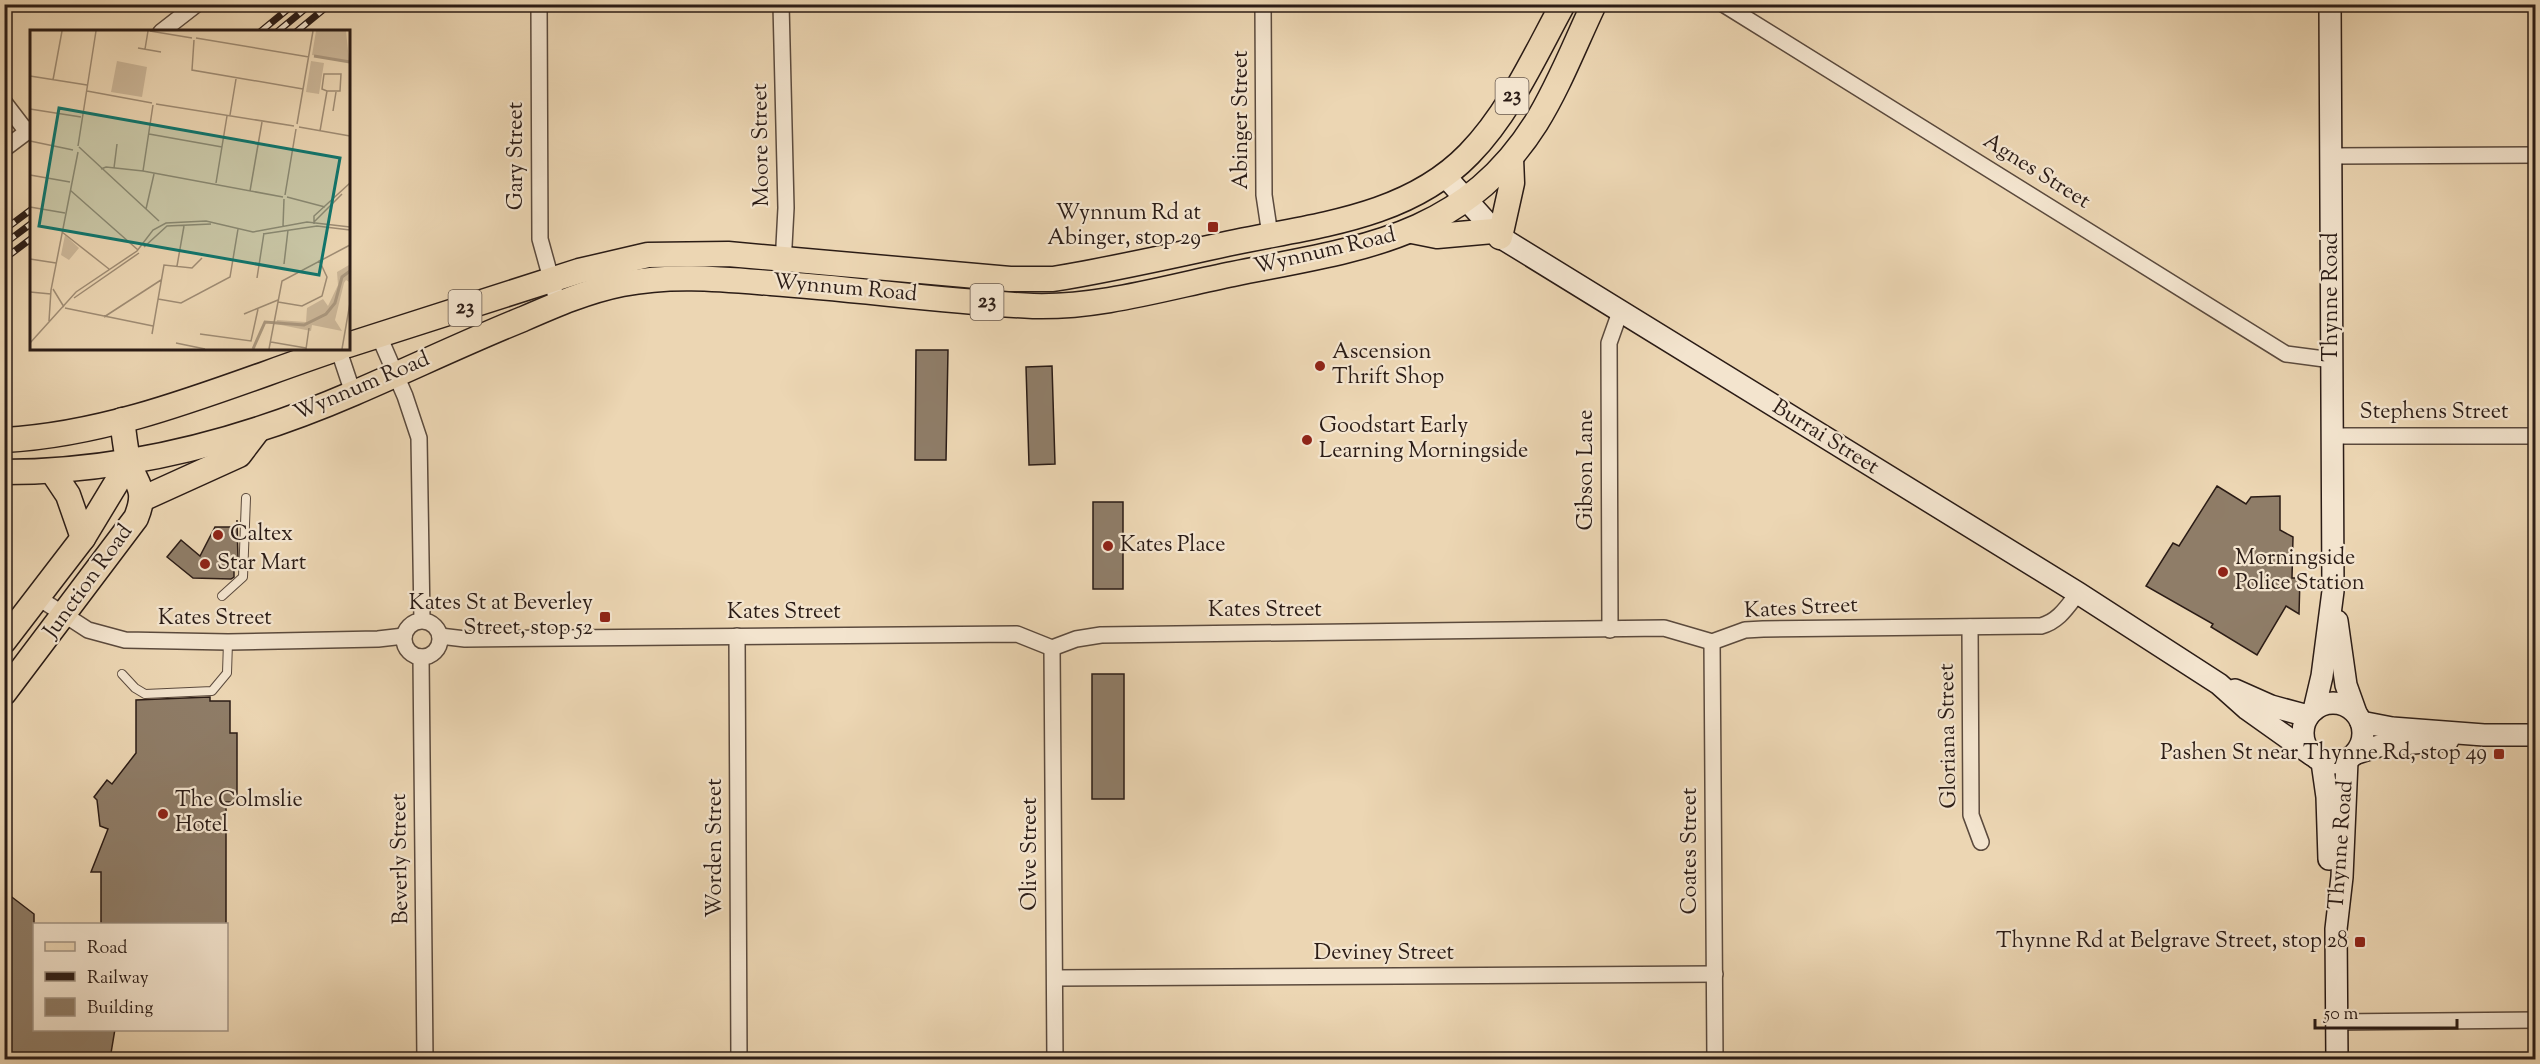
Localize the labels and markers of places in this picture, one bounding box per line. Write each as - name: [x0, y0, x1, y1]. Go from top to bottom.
- place label: Wynnum Rd at Abinger, stop 29: [1047, 198, 1201, 255]
- marker: Wynnum Rd at Abinger, stop 29: [1206, 220, 1220, 234]
- place label: Ascension Thrift Shop: [1332, 337, 1444, 394]
- marker: Ascension Thrift Shop: [1313, 359, 1327, 373]
- place label: Goodstart Early Learning Morningside: [1319, 411, 1528, 468]
- marker: Goodstart Early Learning Morningside: [1300, 433, 1314, 447]
- place label: Caltex: [230, 519, 293, 551]
- marker: Caltex: [211, 528, 225, 542]
- place label: Kates Place: [1120, 530, 1226, 562]
- marker: Kates Place: [1101, 539, 1115, 553]
- place label: Morningside Police Station: [2235, 543, 2365, 600]
- place label: Star Mart: [217, 548, 307, 580]
- marker: Star Mart: [198, 557, 212, 571]
- marker: Morningside Police Station: [2216, 565, 2230, 579]
- place label: Kates St at Beverley Street, stop 52: [409, 588, 593, 645]
- marker: Kates St at Beverley Street, stop 52: [598, 610, 612, 624]
- place label: Pashen St near Thynne Rd, stop 49: [2160, 738, 2487, 770]
- marker: Pashen St near Thynne Rd, stop 49: [2492, 747, 2506, 761]
- place label: The Colmslie Hotel: [175, 785, 303, 842]
- marker: The Colmslie Hotel: [156, 807, 170, 821]
- place label: Thynne Rd at Belgrave Street, stop 28: [1996, 926, 2348, 958]
- marker: Thynne Rd at Belgrave Street, stop 28: [2353, 935, 2367, 949]

